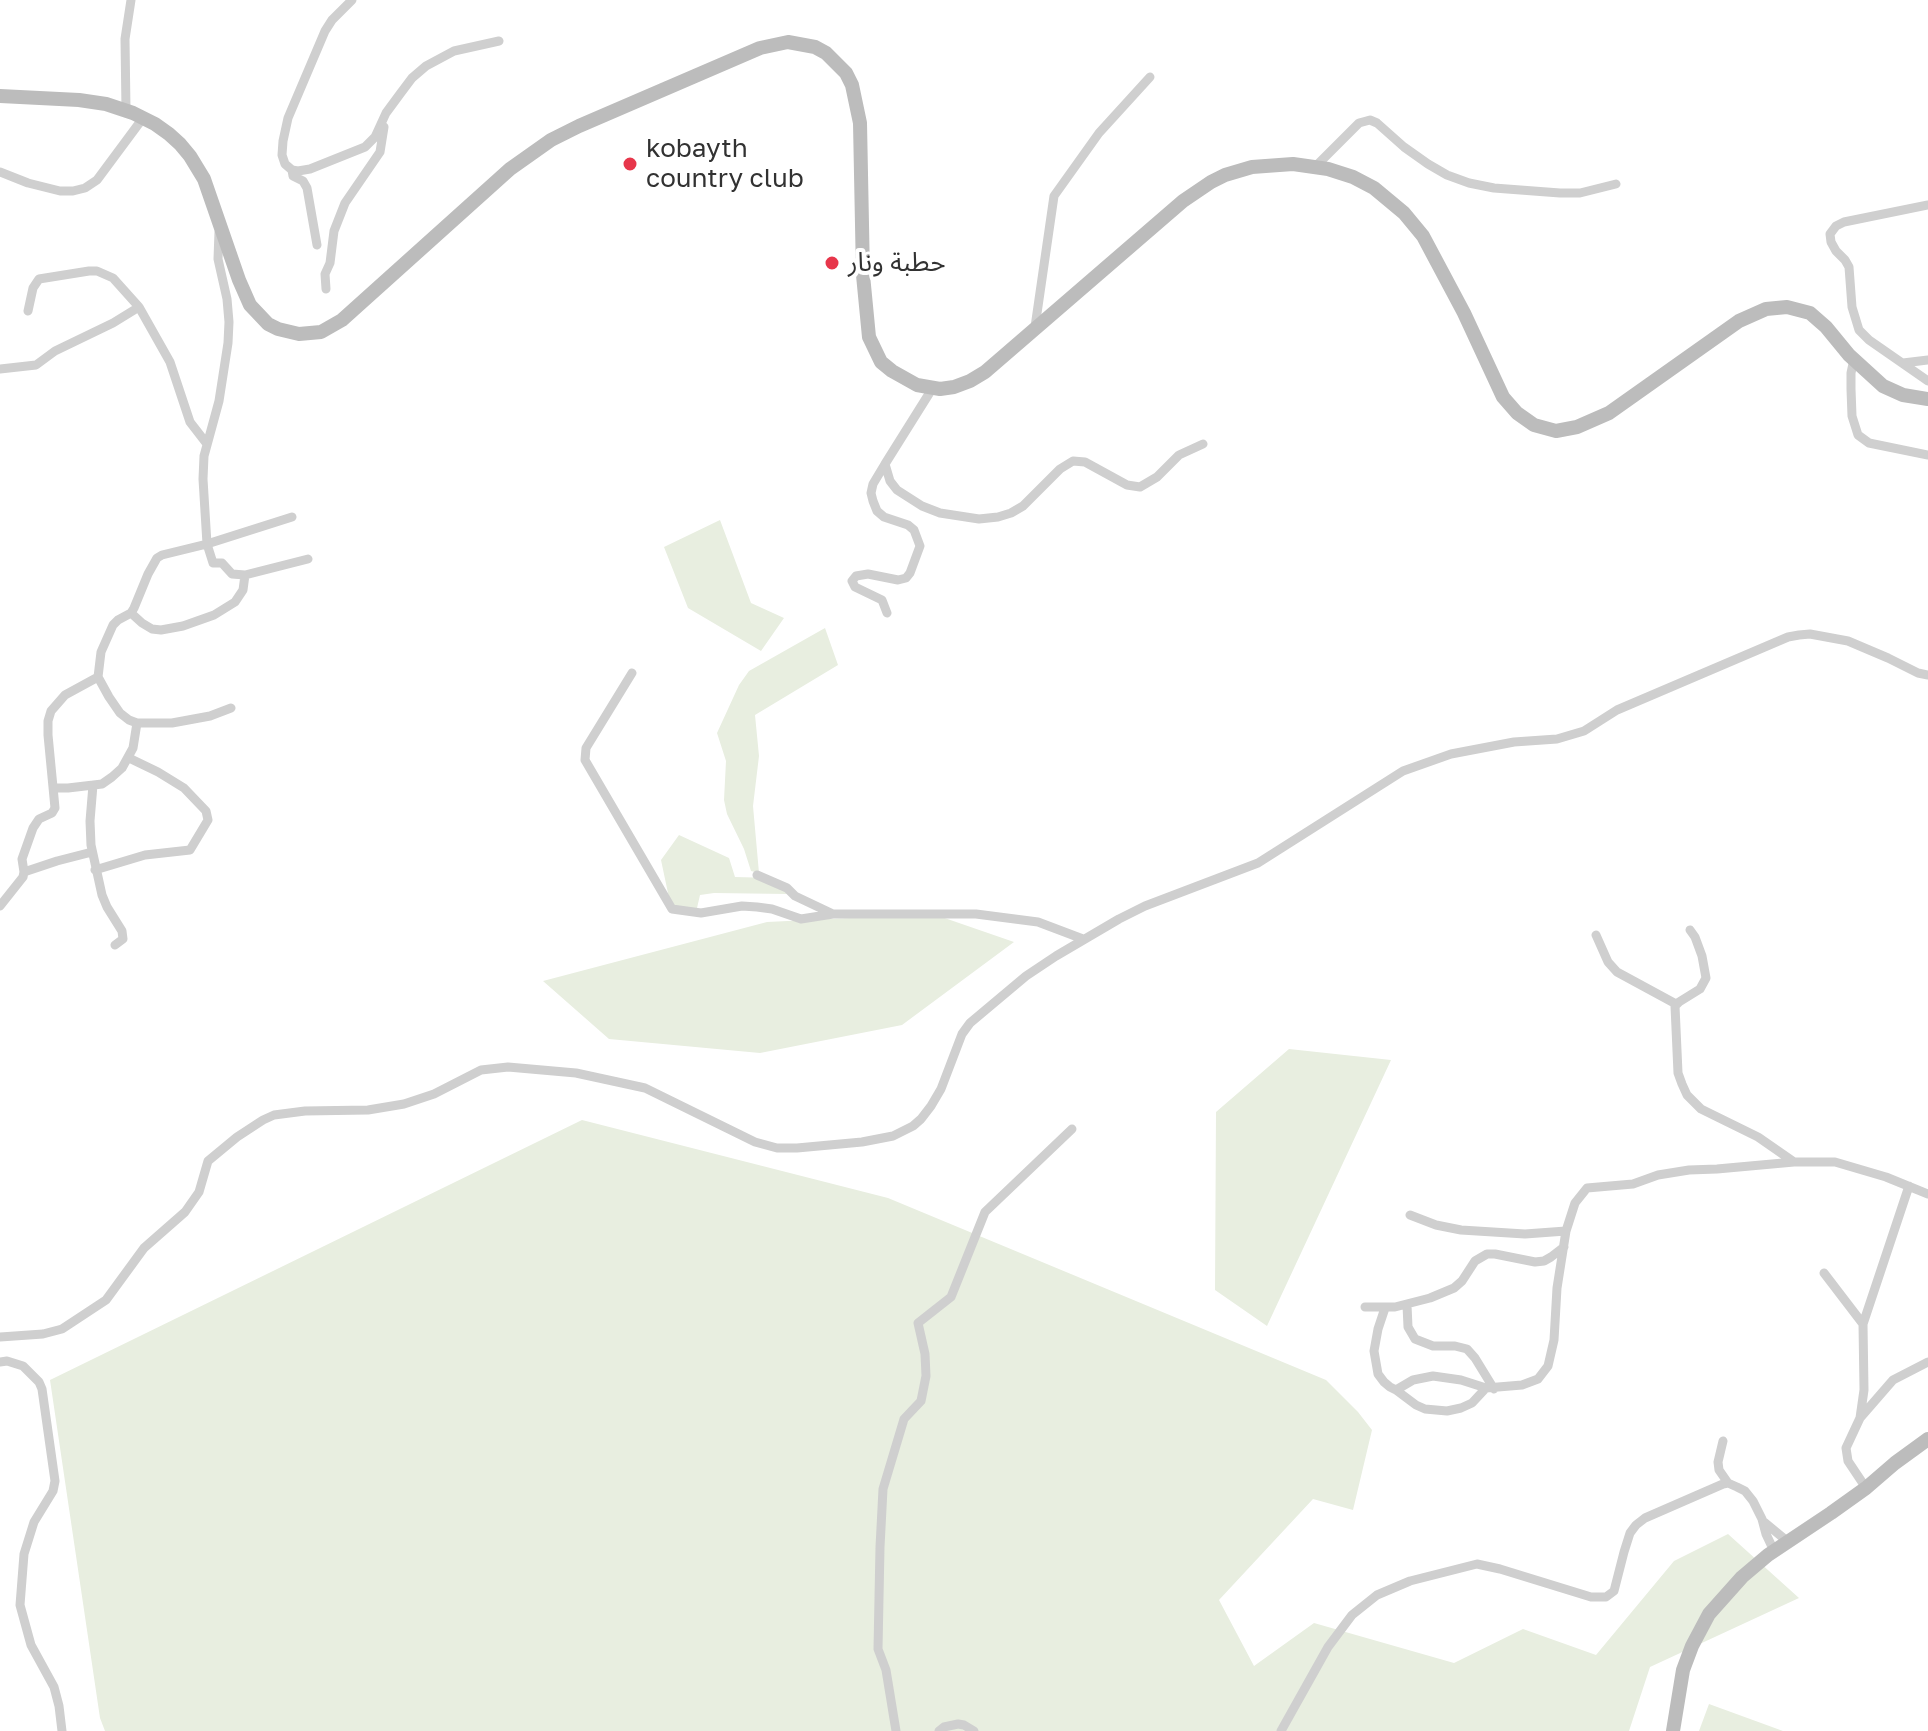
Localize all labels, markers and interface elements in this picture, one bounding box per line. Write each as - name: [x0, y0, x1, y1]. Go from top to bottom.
- place label: kobayth country club: [646, 133, 804, 194]
- marker: kobayth country club: [621, 155, 639, 173]
- place label: حطبة ونار: [848, 247, 946, 279]
- marker: حطبة ونار: [823, 254, 841, 272]

